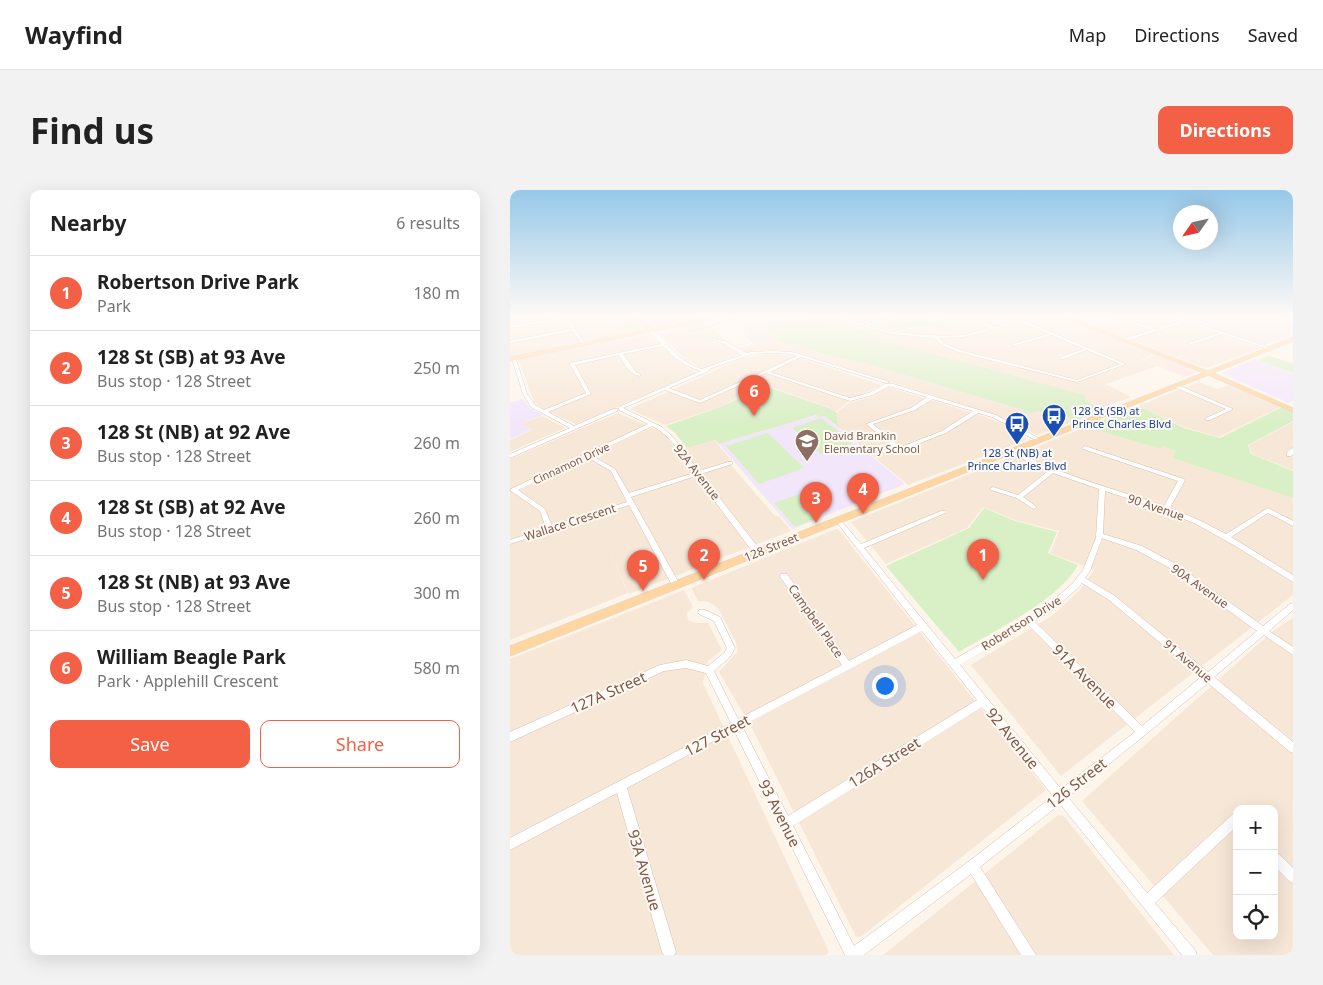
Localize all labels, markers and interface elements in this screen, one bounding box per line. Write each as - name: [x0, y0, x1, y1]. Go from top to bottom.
- text: Wayfind: [25, 18, 123, 51]
- text: Map: [1069, 23, 1106, 47]
- text: Directions: [1134, 23, 1220, 47]
- text: Saved: [1248, 23, 1298, 47]
- button: Directions: [1158, 106, 1293, 154]
- text: Find us: [30, 107, 154, 154]
- north arrow: [1173, 205, 1218, 250]
- text: Nearby: [50, 209, 126, 237]
- text: 6 results: [396, 212, 460, 234]
- text: Robertson Drive Park: [97, 269, 299, 295]
- text: 1: [61, 282, 71, 304]
- text: 180 m: [413, 282, 460, 304]
- text: Park: [97, 295, 131, 317]
- text: 128 St (SB) at 93 Ave: [97, 344, 286, 370]
- text: 2: [61, 357, 71, 379]
- text: 250 m: [413, 357, 460, 379]
- text: Bus stop · 128 Street: [97, 370, 251, 392]
- pin: 6: [738, 375, 770, 416]
- bus stop icon: 128 St (SB) at Prince Charles Blvd: [1041, 403, 1067, 437]
- place label: 128 St (SB) at Prince Charles Blvd: [1072, 403, 1171, 431]
- bus stop icon: 128 St (NB) at Prince Charles Blvd: [1004, 411, 1030, 445]
- text: 128 St (NB) at 92 Ave: [97, 419, 291, 445]
- school or university icon: David Brankin Elementary School: [794, 428, 820, 462]
- place label: David Brankin Elementary School: [824, 428, 920, 456]
- text: 3: [61, 432, 71, 454]
- text: 260 m: [413, 432, 460, 454]
- street label: Cinnamon Drive: [530, 439, 612, 487]
- street label: 92A Avenue: [670, 441, 724, 504]
- text: Bus stop · 128 Street: [97, 445, 251, 467]
- place label: 128 St (NB) at Prince Charles Blvd: [967, 445, 1067, 473]
- pin: 4: [847, 473, 879, 514]
- pin: 3: [800, 482, 832, 523]
- street label: 90 Avenue: [1125, 489, 1187, 525]
- text: 128 St (SB) at 92 Ave: [97, 494, 286, 520]
- street label: Wallace Crescent: [522, 499, 619, 545]
- text: 4: [61, 507, 71, 529]
- text: 260 m: [413, 507, 460, 529]
- text: Bus stop · 128 Street: [97, 520, 251, 542]
- street label: 128 Street: [741, 528, 801, 566]
- pin: 2: [688, 539, 720, 580]
- pin: 1: [967, 539, 999, 580]
- pin: 5: [627, 550, 659, 591]
- street label: 90A Avenue: [1168, 560, 1232, 612]
- text: 128 St (NB) at 93 Ave: [97, 569, 291, 595]
- street label: Campbell Place: [784, 581, 848, 661]
- text: 5: [61, 582, 71, 604]
- text: 300 m: [413, 582, 460, 604]
- street label: Robertson Drive: [978, 591, 1064, 654]
- text: Bus stop · 128 Street: [97, 595, 251, 617]
- street label: 91 Avenue: [1160, 636, 1216, 687]
- street label: 91A Avenue: [1048, 639, 1122, 713]
- text: William Beagle Park: [97, 644, 286, 670]
- text: 6: [61, 657, 71, 679]
- text: 580 m: [413, 657, 460, 679]
- street label: 127A Street: [567, 666, 650, 718]
- text: Park · Applehill Crescent: [97, 670, 278, 692]
- your location: [872, 673, 898, 699]
- street label: 92 Avenue: [982, 703, 1044, 773]
- street label: 127 Street: [681, 709, 754, 761]
- button: Save: [50, 720, 250, 768]
- button: Share: [260, 720, 460, 768]
- street label: 126A Street: [844, 732, 924, 792]
- street label: 126 Street: [1042, 753, 1111, 813]
- street label: 93 Avenue: [754, 776, 806, 850]
- map controls: [1233, 805, 1278, 940]
- button: +: [1233, 805, 1278, 850]
- street label: 93A Avenue: [624, 827, 666, 913]
- button: −: [1233, 850, 1278, 895]
- button: locate: [1233, 895, 1278, 940]

